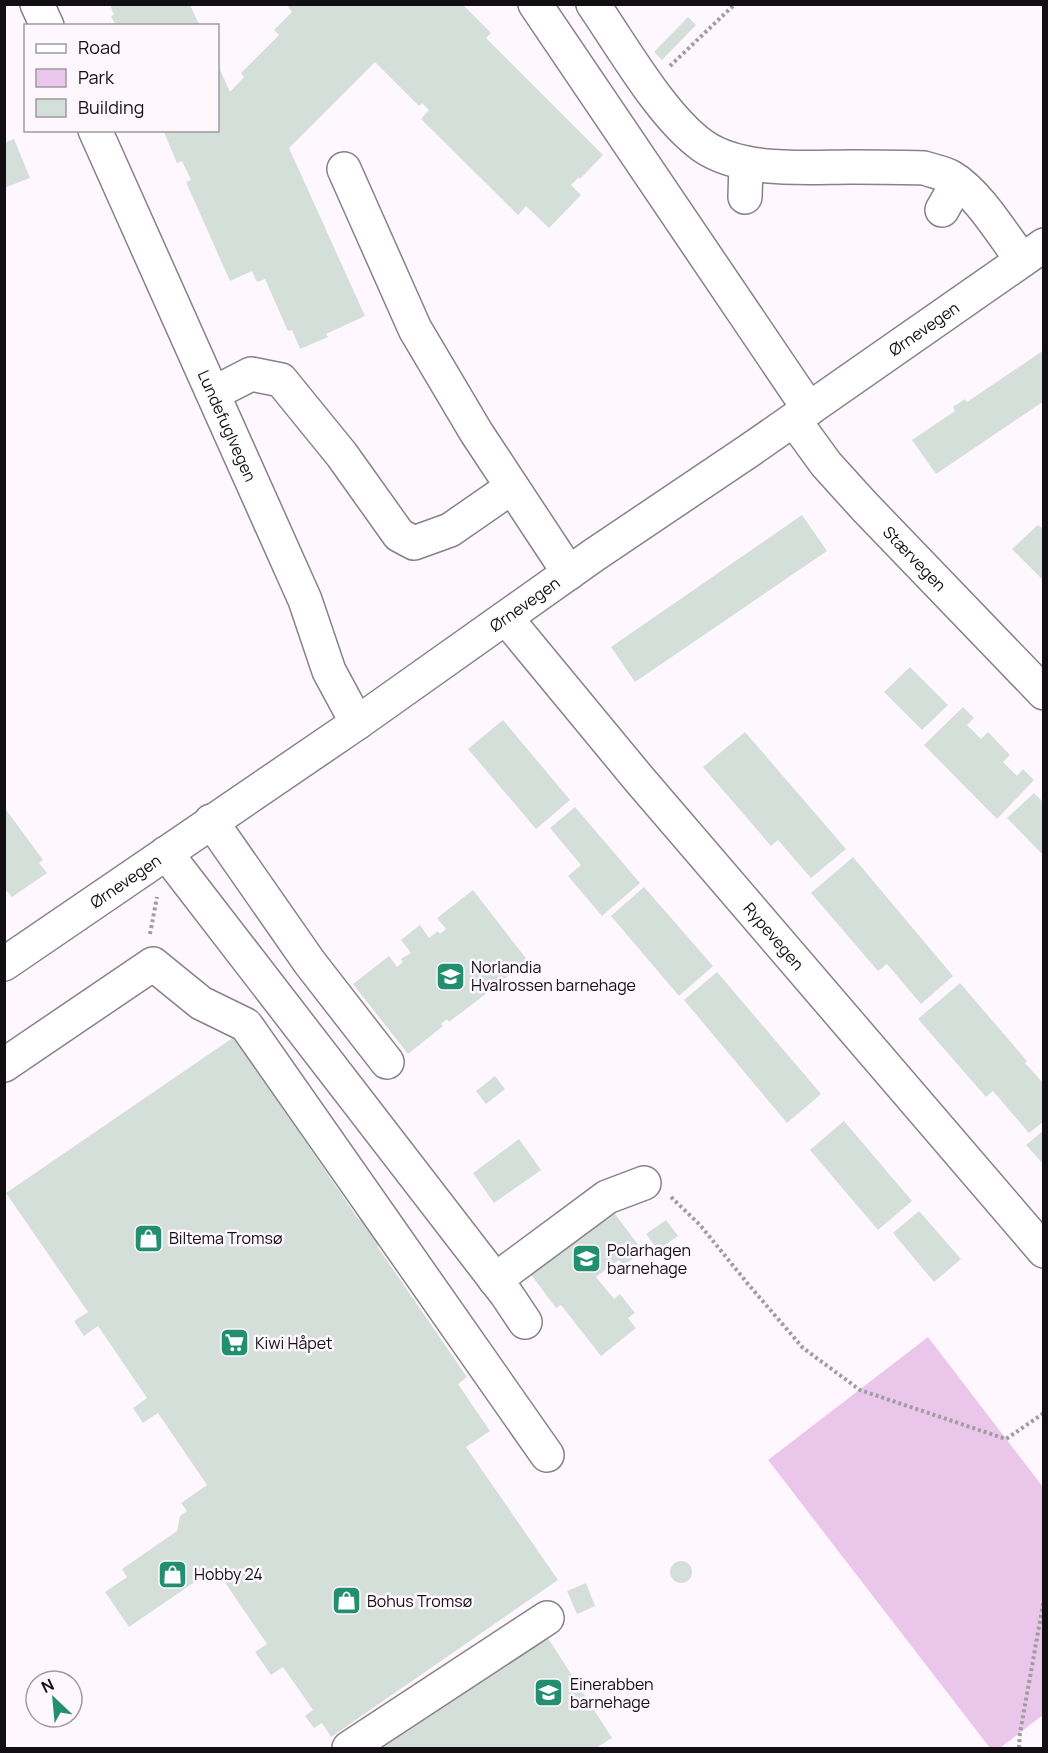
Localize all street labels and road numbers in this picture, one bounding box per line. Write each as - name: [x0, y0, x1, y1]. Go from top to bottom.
- street label: Ørnevegen: [884, 296, 963, 361]
- street label: Lundefuglvegen: [193, 367, 262, 485]
- street label: Stærvegen: [878, 521, 951, 596]
- street label: Ørnevegen: [485, 572, 564, 637]
- street label: Ørnevegen: [86, 849, 165, 913]
- street label: Rypevegen: [739, 898, 809, 975]

